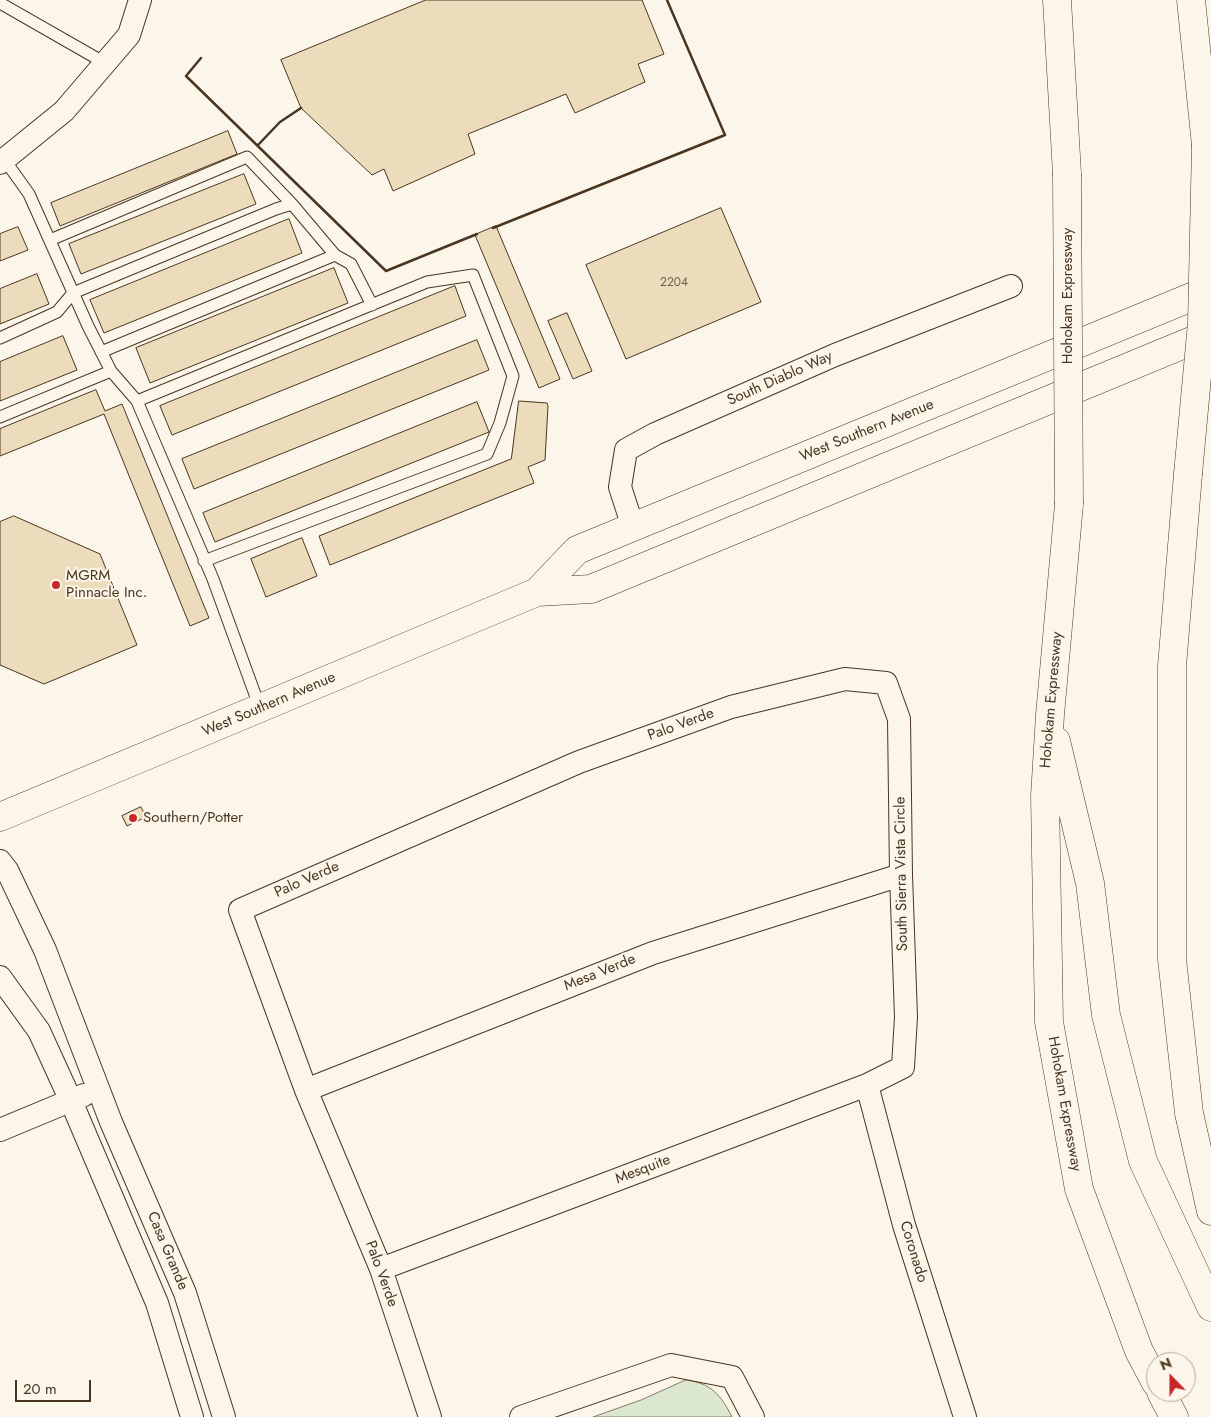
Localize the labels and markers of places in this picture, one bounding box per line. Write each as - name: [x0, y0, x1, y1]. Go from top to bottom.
- place label: MGRM Pinnacle Inc.: [66, 567, 147, 602]
- marker: MGRM Pinnacle Inc.: [50, 579, 62, 591]
- place label: Southern/Potter: [143, 809, 243, 827]
- marker: Southern/Potter: [127, 812, 139, 824]

